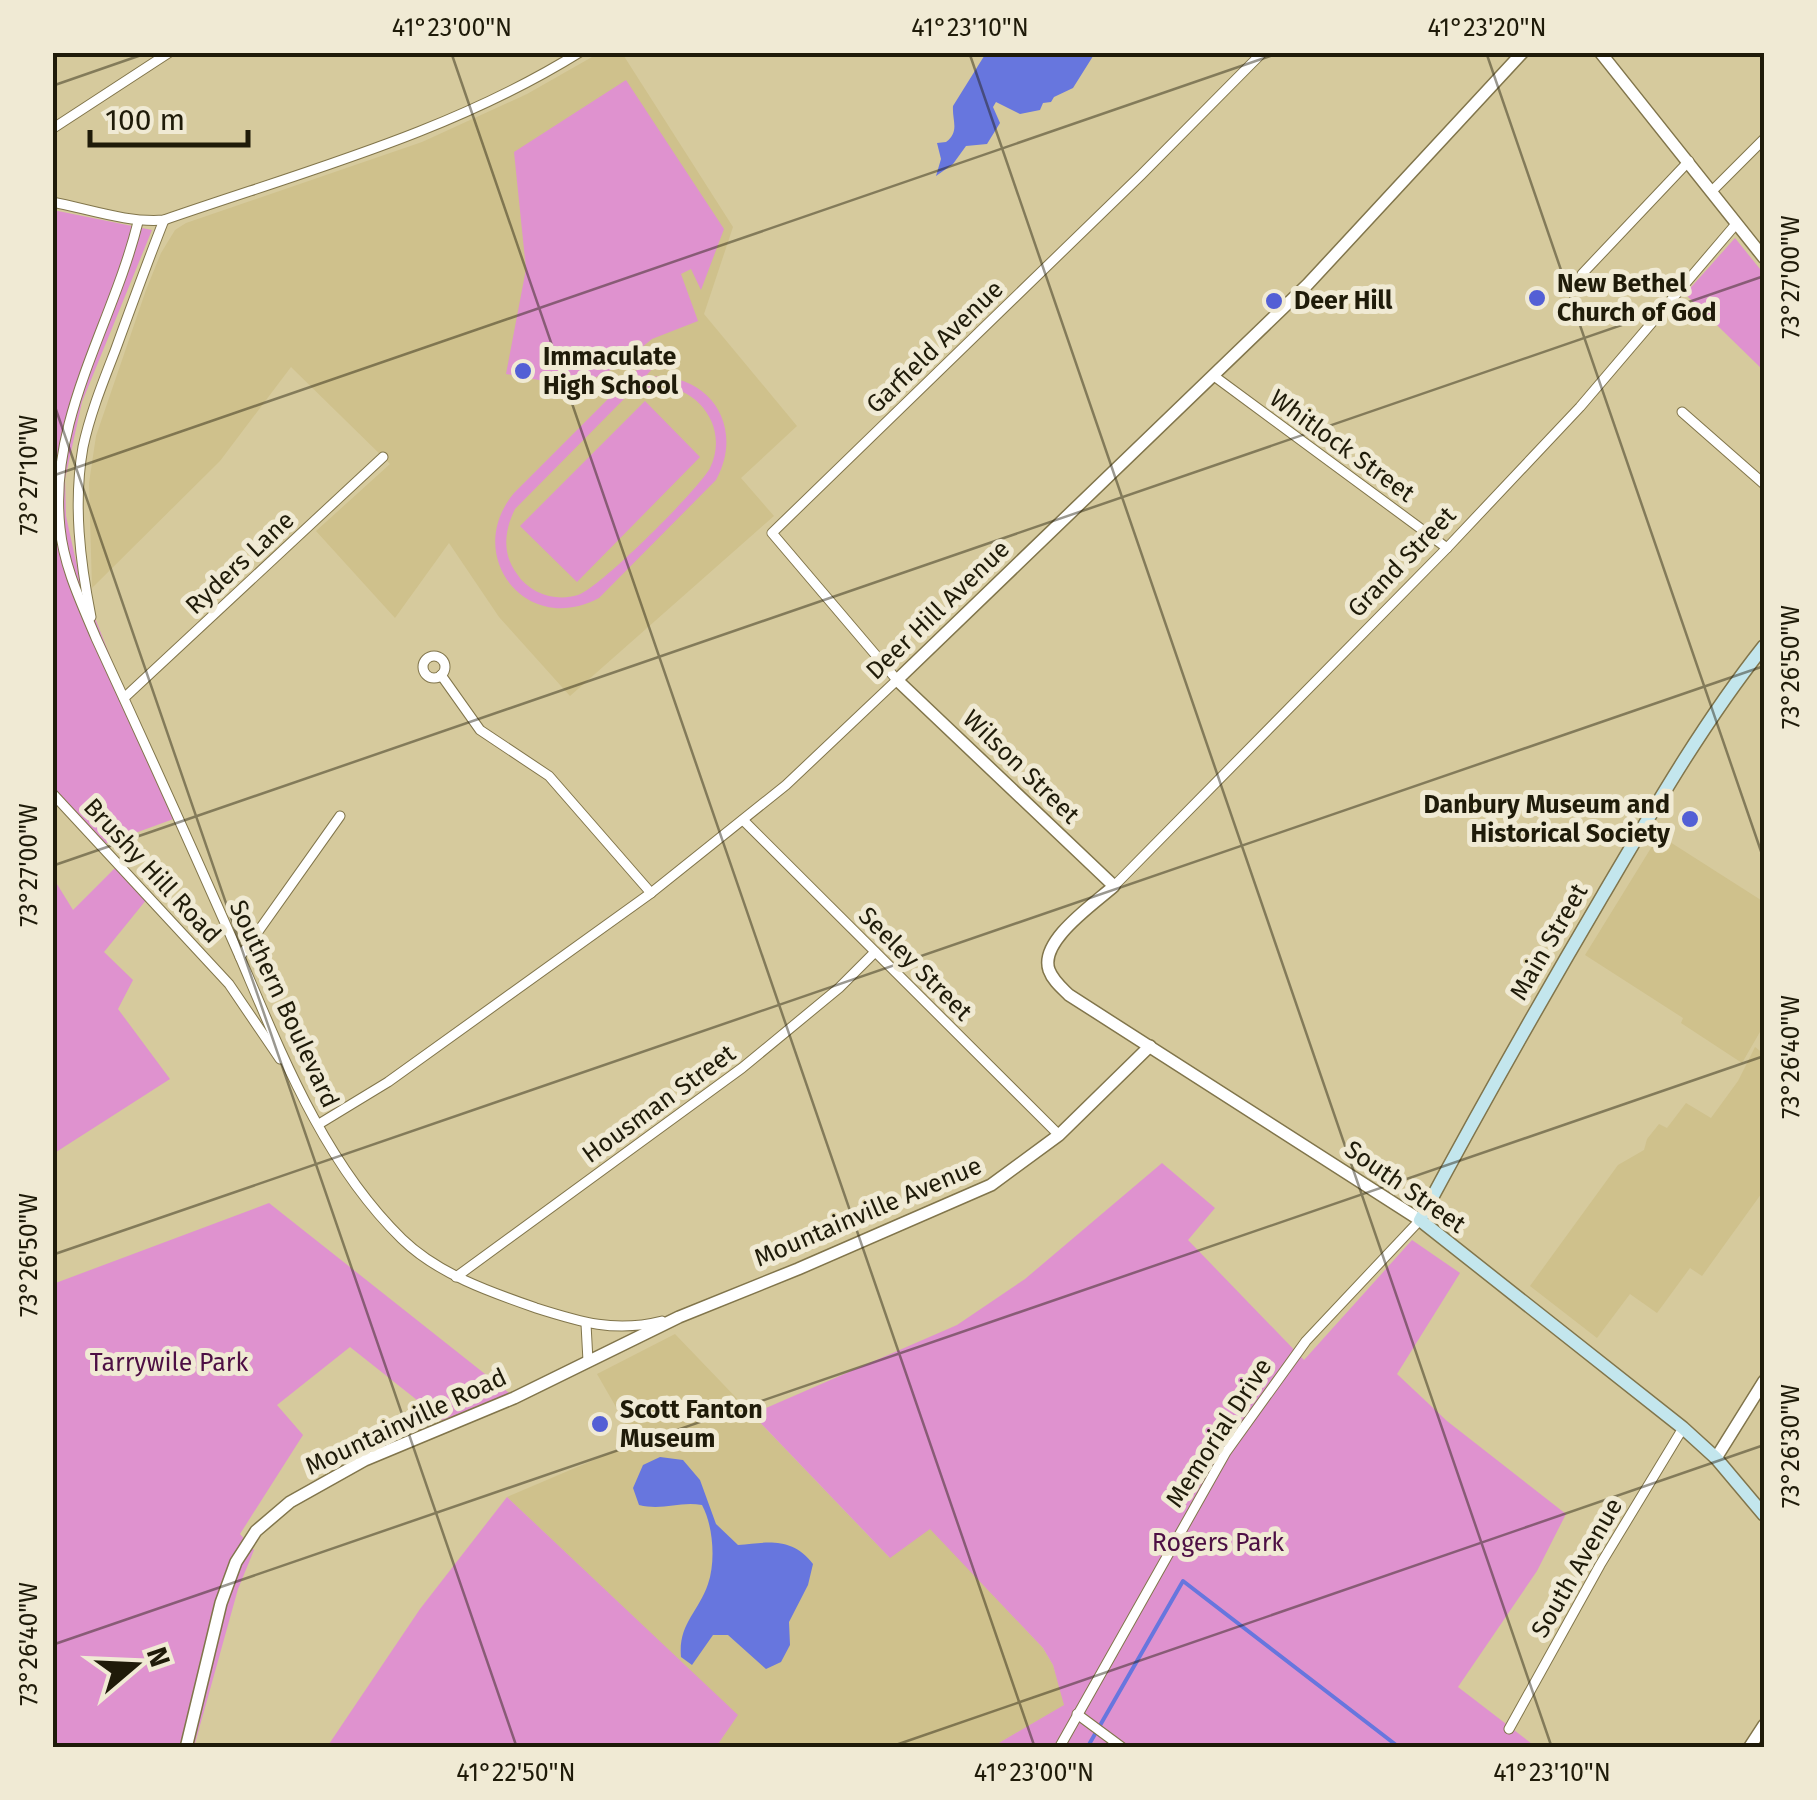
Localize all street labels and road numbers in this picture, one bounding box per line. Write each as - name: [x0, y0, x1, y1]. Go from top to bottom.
- street label: Garfield Avenue: [860, 274, 1010, 420]
- street label: Whitlock Street: [1264, 383, 1421, 509]
- street label: Grand Street: [1342, 500, 1463, 624]
- street label: Ryders Lane: [179, 505, 301, 621]
- street label: Deer Hill Avenue: [860, 534, 1016, 686]
- street label: Wilson Street: [956, 704, 1086, 831]
- street label: Brushy Hill Road: [77, 792, 227, 950]
- street label: Main Street: [1504, 878, 1595, 1005]
- street label: Southern Boulevard: [223, 896, 345, 1112]
- street label: Seeley Street: [852, 901, 979, 1028]
- street label: Housman Street: [577, 1038, 742, 1170]
- street label: South Street: [1339, 1134, 1472, 1240]
- street label: Mountainville Avenue: [750, 1150, 986, 1274]
- street label: Memorial Drive: [1160, 1353, 1278, 1513]
- street label: Mountainville Road: [300, 1362, 512, 1482]
- street label: South Avenue: [1525, 1493, 1629, 1643]

